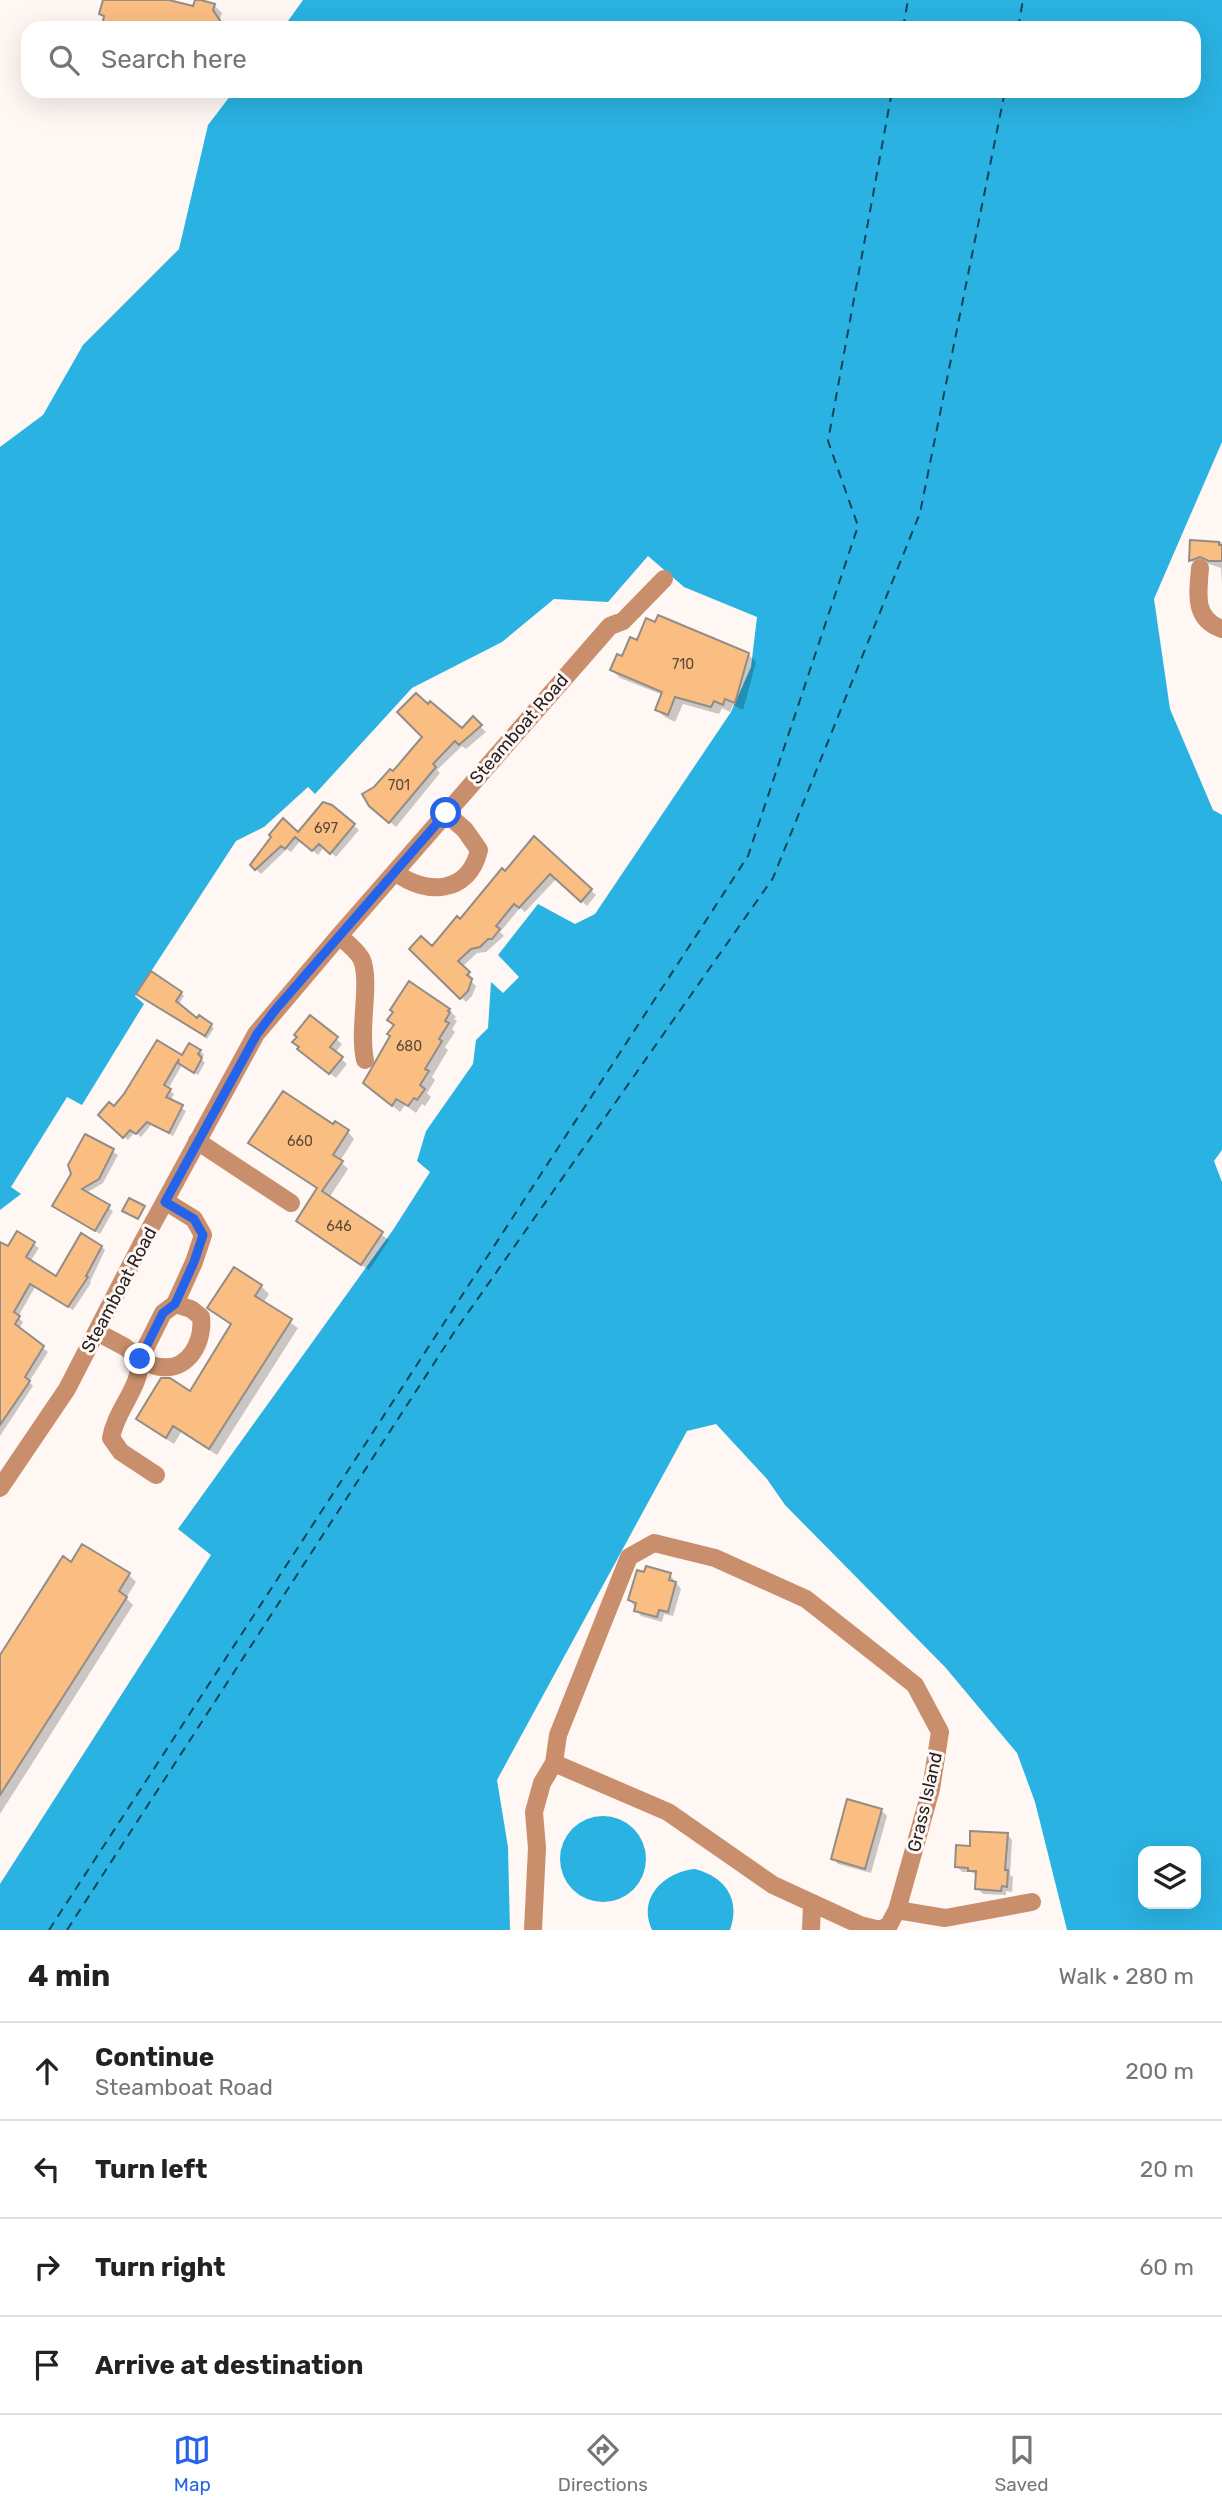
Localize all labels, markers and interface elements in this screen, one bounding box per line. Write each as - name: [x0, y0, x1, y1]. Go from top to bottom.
- search box: [21, 21, 1201, 98]
- icon: search: [45, 41, 83, 79]
- text: Search here: [101, 44, 247, 75]
- house number: 710: [672, 656, 694, 673]
- street label: Steamboat Road: [465, 669, 573, 789]
- house number: 701: [388, 777, 410, 794]
- route start: [430, 797, 461, 828]
- house number: 697: [314, 820, 338, 837]
- house number: 680: [396, 1038, 422, 1055]
- house number: 660: [287, 1133, 313, 1150]
- house number: 646: [326, 1218, 352, 1235]
- street label: Steamboat Road: [77, 1223, 161, 1357]
- route end: [124, 1343, 155, 1374]
- street label: Grass Island: [903, 1750, 947, 1854]
- map controls: [1138, 1846, 1201, 1909]
- button: layers: [1138, 1846, 1201, 1909]
- text: 4 min: [28, 1958, 110, 1994]
- text: Walk · 280 m: [1058, 1962, 1194, 1990]
- text: Continue: [95, 2042, 214, 2073]
- icon: ahead: [28, 2052, 66, 2090]
- text: 200 m: [1125, 2057, 1194, 2085]
- text: Steamboat Road: [95, 2073, 273, 2101]
- icon: left: [28, 2150, 66, 2188]
- text: Turn left: [95, 2154, 207, 2185]
- text: 20 m: [1140, 2155, 1194, 2183]
- icon: right: [28, 2248, 66, 2286]
- text: Turn right: [95, 2252, 225, 2283]
- text: 60 m: [1139, 2253, 1194, 2281]
- icon: arrive: [28, 2346, 66, 2384]
- text: Arrive at destination: [95, 2350, 363, 2381]
- tab: Map: [173, 2431, 211, 2496]
- tab: Directions: [558, 2431, 648, 2496]
- tab: Saved: [994, 2431, 1049, 2496]

